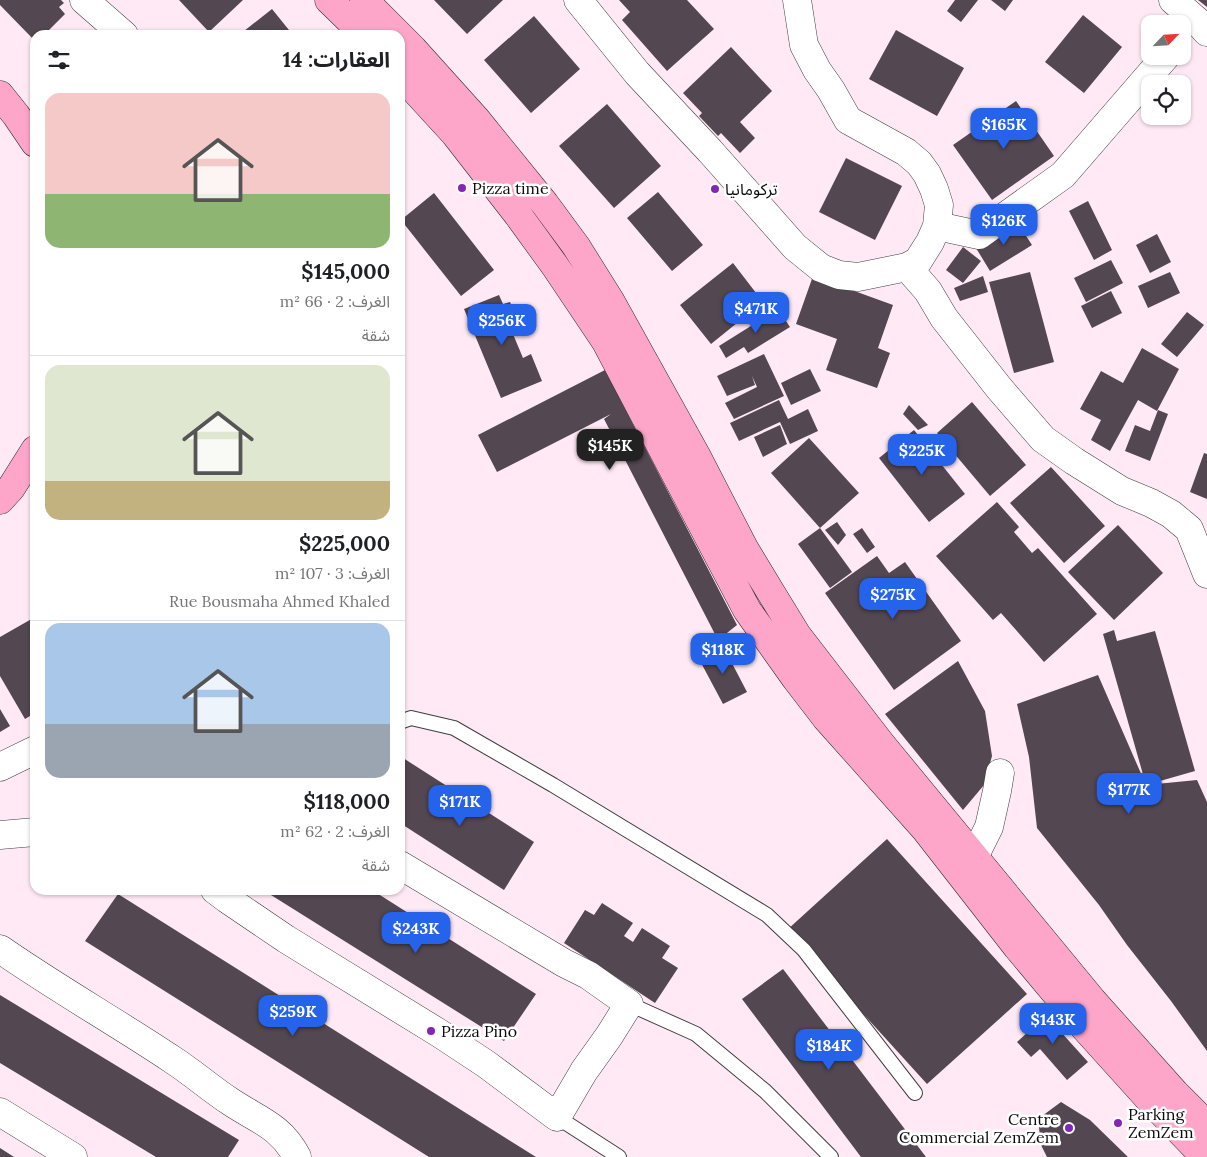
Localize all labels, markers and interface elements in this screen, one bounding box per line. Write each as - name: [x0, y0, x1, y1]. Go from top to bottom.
- north arrow: [1141, 15, 1191, 65]
- map controls: [1141, 15, 1191, 125]
- icon: filters: [45, 46, 73, 74]
- text: العقارات: 14: [283, 46, 390, 73]
- button: locate: [1141, 75, 1191, 125]
- pin: $165K: [969, 108, 1039, 150]
- text: $165K: [981, 114, 1027, 134]
- icon: home: [173, 125, 263, 215]
- place label: Pizza time: [472, 178, 549, 198]
- place label: تركومانيا: [725, 179, 778, 199]
- marker: Pizza time: [456, 182, 468, 194]
- marker: تركومانيا: [709, 183, 721, 195]
- pin: $126K: [969, 204, 1039, 246]
- text: $126K: [981, 210, 1027, 230]
- text: $145,000: [301, 258, 390, 285]
- text: الغرف: 2 · 66 m²: [280, 291, 390, 311]
- pin: $471K: [721, 292, 791, 334]
- text: $471K: [734, 298, 778, 318]
- pin: $256K: [467, 304, 537, 346]
- text: $256K: [478, 310, 526, 330]
- text: شقة: [362, 325, 390, 345]
- icon: home: [173, 398, 263, 488]
- pin: $145K: [575, 428, 645, 471]
- pin: $225K: [887, 434, 957, 476]
- text: $145K: [588, 435, 632, 455]
- text: $225K: [899, 440, 945, 460]
- text: $225,000: [299, 530, 390, 557]
- text: الغرف: 3 · 107 m²: [275, 563, 390, 583]
- pin: $275K: [858, 578, 928, 620]
- text: $275K: [870, 584, 916, 604]
- text: Rue Bousmaha Ahmed Khaled: [169, 591, 390, 611]
- pin: $118K: [688, 632, 758, 675]
- text: $118K: [702, 639, 744, 659]
- icon: home: [173, 656, 263, 746]
- pin: $177K: [1094, 772, 1164, 815]
- text: $177K: [1108, 779, 1150, 799]
- pin: $171K: [425, 784, 495, 827]
- text: $118,000: [304, 788, 390, 815]
- text: $171K: [439, 791, 481, 811]
- text: الغرف: 2 · 62 m²: [280, 821, 390, 841]
- text: شقة: [362, 855, 390, 875]
- pin: $243K: [381, 912, 451, 954]
- text: $243K: [392, 918, 440, 938]
- pin: $259K: [258, 994, 328, 1037]
- text: $259K: [269, 1001, 317, 1021]
- pin: $143K: [1018, 1002, 1088, 1045]
- text: $143K: [1030, 1009, 1076, 1029]
- place label: Pizza Pino: [441, 1021, 517, 1041]
- marker: Pizza Pino: [425, 1025, 437, 1037]
- pin: $184K: [794, 1028, 864, 1071]
- text: $184K: [806, 1035, 852, 1055]
- place label: Parking ZemZem: [1128, 1104, 1193, 1142]
- place label: Centre Commercial ZemZem: [899, 1109, 1059, 1147]
- marker: Parking ZemZem: [1112, 1117, 1124, 1129]
- marker: Centre Commercial ZemZem: [1063, 1122, 1075, 1134]

